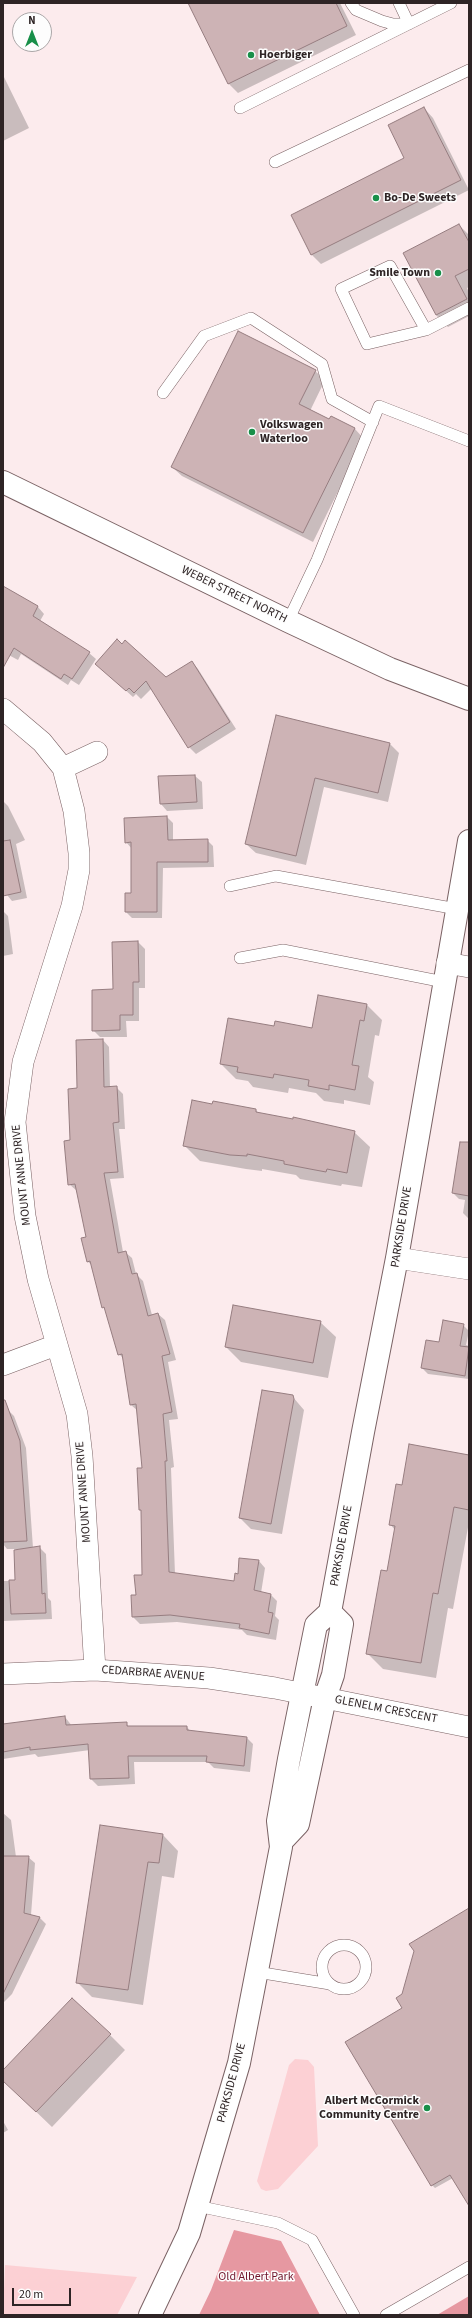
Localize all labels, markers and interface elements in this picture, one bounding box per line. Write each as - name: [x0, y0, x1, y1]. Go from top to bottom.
- north arrow: [12, 12, 52, 52]
- text: N: [28, 13, 36, 28]
- place label: Hoerbiger: [259, 48, 312, 62]
- marker: Hoerbiger: [246, 50, 256, 60]
- place label: Bo-De Sweets: [384, 191, 456, 205]
- marker: Bo-De Sweets: [371, 193, 381, 203]
- place label: Smile Town: [369, 266, 430, 280]
- marker: Smile Town: [433, 268, 443, 278]
- place label: Volkswagen Waterloo: [260, 418, 323, 446]
- marker: Volkswagen Waterloo: [247, 427, 257, 437]
- street label: WEBER STREET NORTH: [179, 563, 289, 627]
- street label: MOUNT ANNE DRIVE: [10, 1124, 34, 1226]
- street label: PARKSIDE DRIVE: [388, 1185, 416, 1269]
- street label: MOUNT ANNE DRIVE: [73, 1441, 95, 1543]
- street label: PARKSIDE DRIVE: [328, 1504, 356, 1588]
- street label: CEDARBRAE AVENUE: [101, 1663, 205, 1685]
- street label: GLENELM CRESCENT: [333, 1693, 439, 1727]
- street label: PARKSIDE DRIVE: [214, 2042, 250, 2124]
- place label: Albert McCormick Community Centre: [319, 2094, 419, 2122]
- marker: Albert McCormick Community Centre: [422, 2103, 432, 2113]
- park label: Old Albert Park: [218, 2270, 294, 2284]
- scale bar: [14, 2280, 73, 2306]
- text: 20 m: [19, 2286, 43, 2303]

